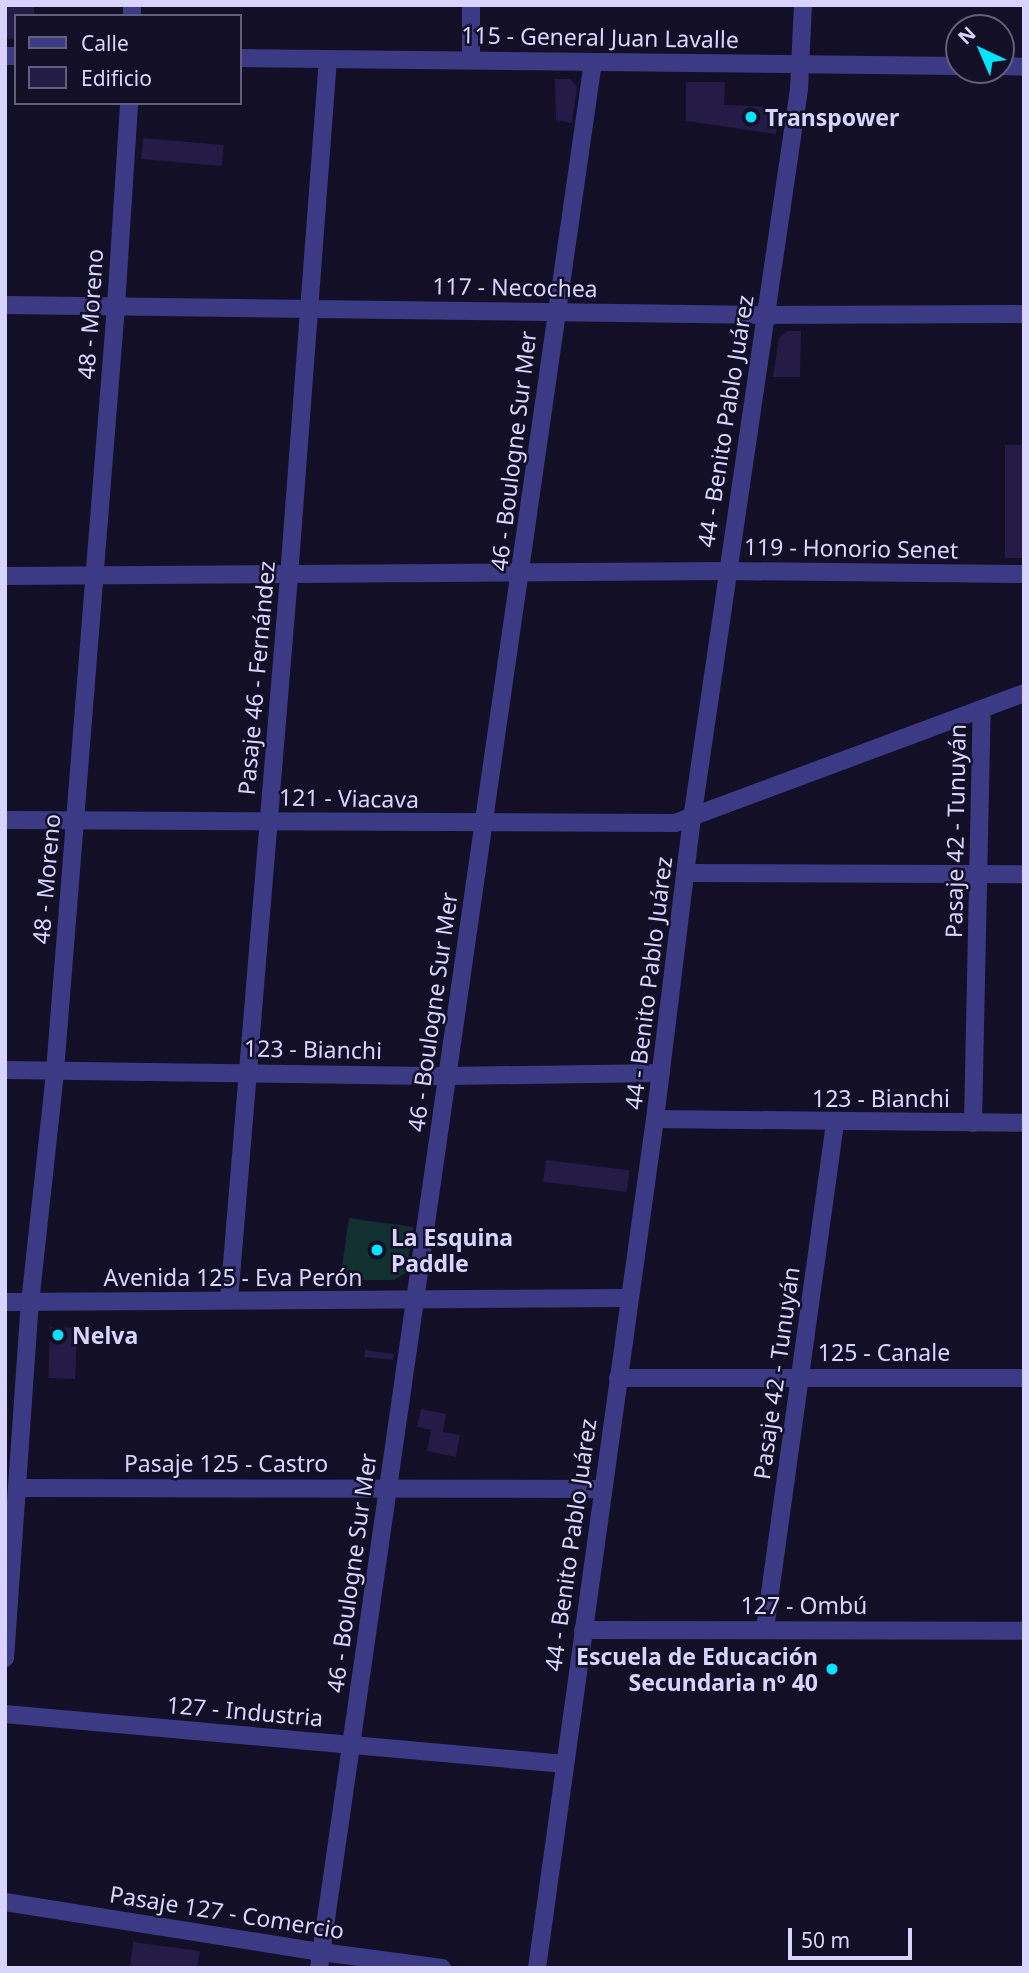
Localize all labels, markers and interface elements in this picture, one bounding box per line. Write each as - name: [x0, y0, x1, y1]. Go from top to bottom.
- legend: [14, 14, 242, 105]
- north arrow: [945, 14, 1015, 84]
- street label: 115 - General Juan Lavalle: [461, 21, 739, 53]
- text: N: [952, 21, 981, 50]
- text: Calle: [81, 29, 129, 57]
- text: Edificio: [81, 64, 152, 92]
- place label: Transpower: [765, 103, 899, 131]
- marker: Transpower: [743, 109, 759, 125]
- street label: 48 - Moreno: [72, 248, 108, 380]
- street label: 117 - Necochea: [432, 272, 598, 302]
- street label: 44 - Benito Pablo Juárez: [691, 293, 759, 549]
- street label: 46 - Boulogne Sur Mer: [485, 329, 541, 573]
- street label: 119 - Honorio Senet: [744, 532, 958, 564]
- street label: Pasaje 46 - Fernández: [232, 560, 280, 796]
- street label: Pasaje 42 - Tunuyán: [939, 724, 971, 938]
- street label: 121 - Viacava: [279, 783, 419, 813]
- street label: 48 - Moreno: [27, 813, 65, 945]
- street label: 44 - Benito Pablo Juárez: [619, 855, 677, 1111]
- street label: 46 - Boulogne Sur Mer: [402, 890, 462, 1134]
- street label: 123 - Bianchi: [244, 1034, 382, 1064]
- street label: 123 - Bianchi: [812, 1084, 950, 1112]
- place label: La Esquina Paddle: [391, 1223, 513, 1277]
- marker: La Esquina Paddle: [369, 1242, 385, 1258]
- street label: Avenida 125 - Eva Perón: [104, 1263, 362, 1291]
- street label: Pasaje 42 - Tunuyán: [747, 1265, 805, 1481]
- place label: Nelva: [72, 1321, 138, 1349]
- marker: Nelva: [50, 1327, 66, 1343]
- street label: 125 - Canale: [818, 1338, 950, 1366]
- street label: 44 - Benito Pablo Juárez: [539, 1417, 601, 1673]
- street label: Pasaje 125 - Castro: [124, 1449, 328, 1477]
- street label: 46 - Boulogne Sur Mer: [321, 1451, 381, 1695]
- street label: 127 - Ombú: [741, 1591, 867, 1619]
- place label: Escuela de Educación Secundaria nº 40: [576, 1642, 818, 1696]
- marker: Escuela de Educación Secundaria nº 40: [824, 1661, 840, 1677]
- street label: 127 - Industria: [166, 1690, 324, 1732]
- street label: Pasaje 127 - Comercio: [108, 1880, 346, 1944]
- scale bar: [791, 1913, 915, 1957]
- text: 50 m: [801, 1926, 850, 1954]

